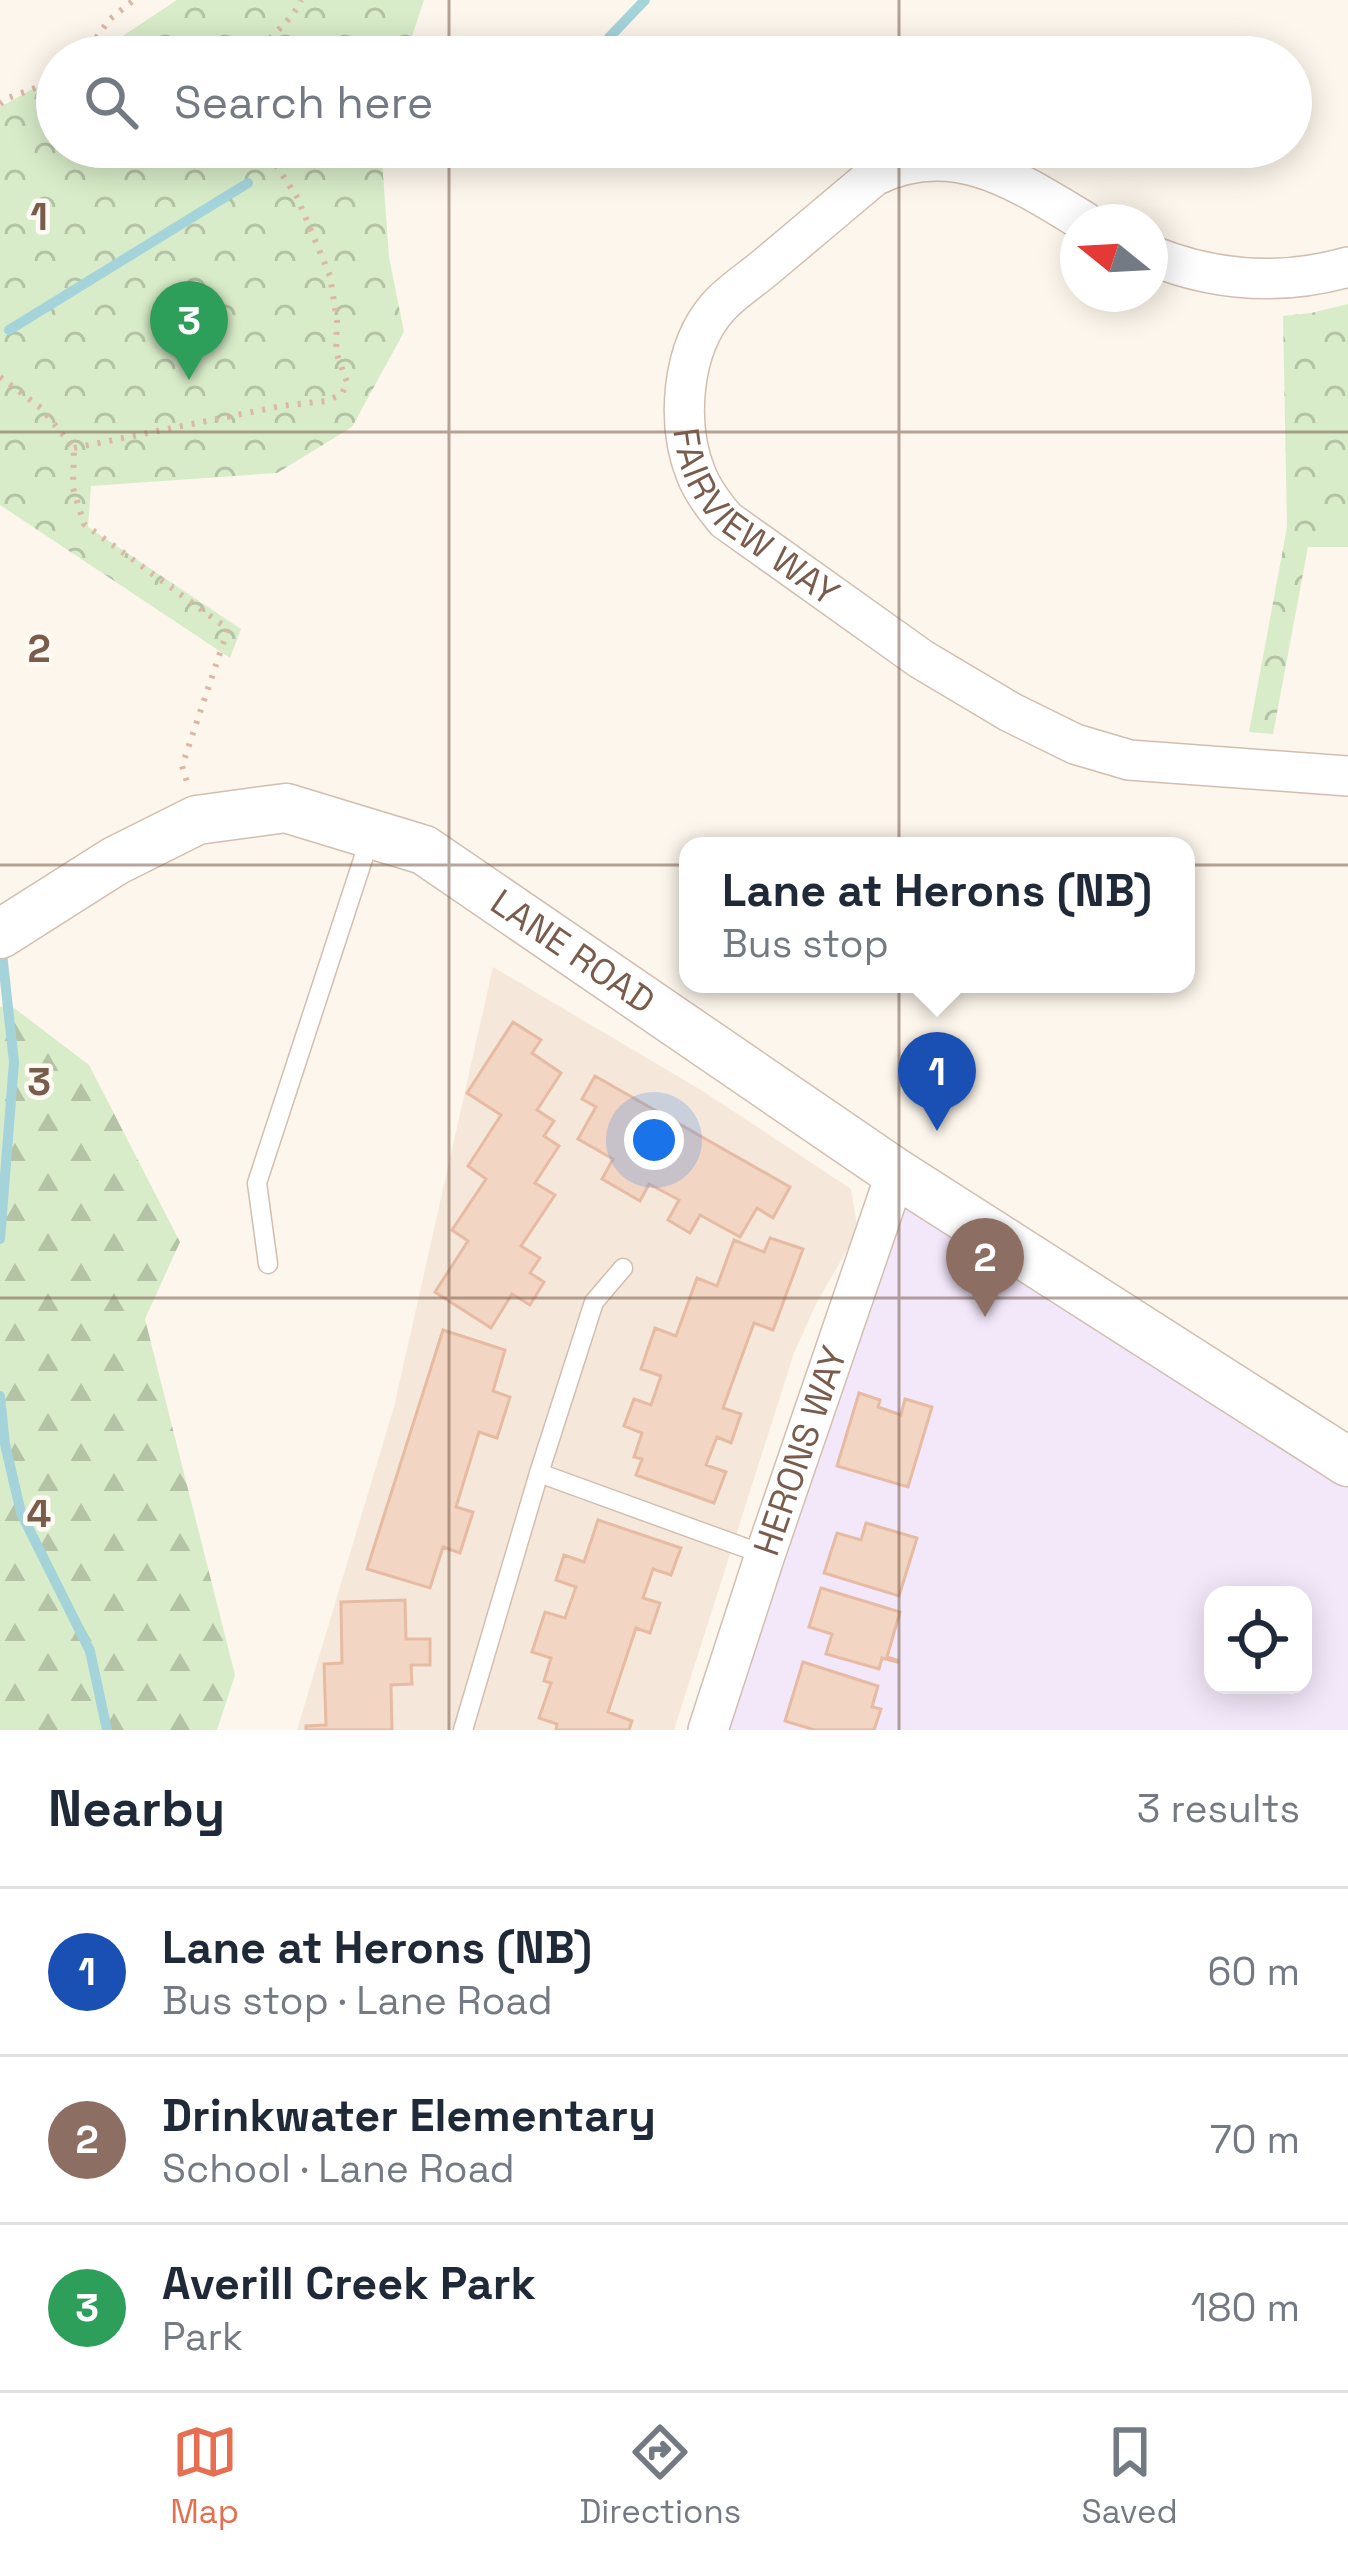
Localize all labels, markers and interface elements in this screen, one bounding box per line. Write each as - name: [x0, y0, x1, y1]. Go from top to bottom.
- search box: [36, 36, 1312, 168]
- icon: search: [78, 69, 144, 135]
- text: Search here: [174, 74, 433, 131]
- text: 1: [30, 192, 48, 241]
- north arrow: [1060, 204, 1168, 312]
- pin: 3: [150, 281, 228, 380]
- street label: FAIRVIEW WAY: [662, 425, 848, 616]
- text: 2: [27, 624, 51, 673]
- popup: [679, 837, 1195, 993]
- text: Lane at Herons (NB): [722, 862, 1152, 919]
- street label: LANE ROAD: [482, 879, 663, 1024]
- text: Bus stop: [722, 919, 889, 968]
- pin: 1: [898, 1032, 976, 1131]
- text: 3: [27, 1057, 51, 1106]
- your location: [624, 1110, 684, 1170]
- pin: 2: [946, 1218, 1024, 1317]
- street label: HERONS WAY: [744, 1340, 858, 1562]
- text: 4: [27, 1489, 51, 1538]
- map controls: [1204, 1586, 1312, 1694]
- button: locate: [1204, 1586, 1312, 1694]
- text: Nearby: [48, 1776, 225, 1841]
- text: 3 results: [1137, 1784, 1300, 1833]
- text: Lane at Herons (NB): [162, 1919, 592, 1976]
- text: 1: [78, 1947, 96, 1996]
- text: 60 m: [1208, 1947, 1300, 1996]
- text: Bus stop · Lane Road: [162, 1976, 553, 2025]
- text: Drinkwater Elementary: [162, 2087, 656, 2144]
- text: 2: [75, 2115, 99, 2164]
- text: 70 m: [1210, 2115, 1300, 2164]
- text: School · Lane Road: [162, 2144, 515, 2193]
- text: Averill Creek Park: [162, 2255, 536, 2312]
- text: 3: [75, 2283, 99, 2332]
- text: 180 m: [1191, 2283, 1300, 2332]
- text: Park: [162, 2312, 243, 2361]
- tab: Map: [170, 2419, 239, 2533]
- tab: Directions: [579, 2419, 741, 2533]
- tab: Saved: [1082, 2419, 1178, 2533]

